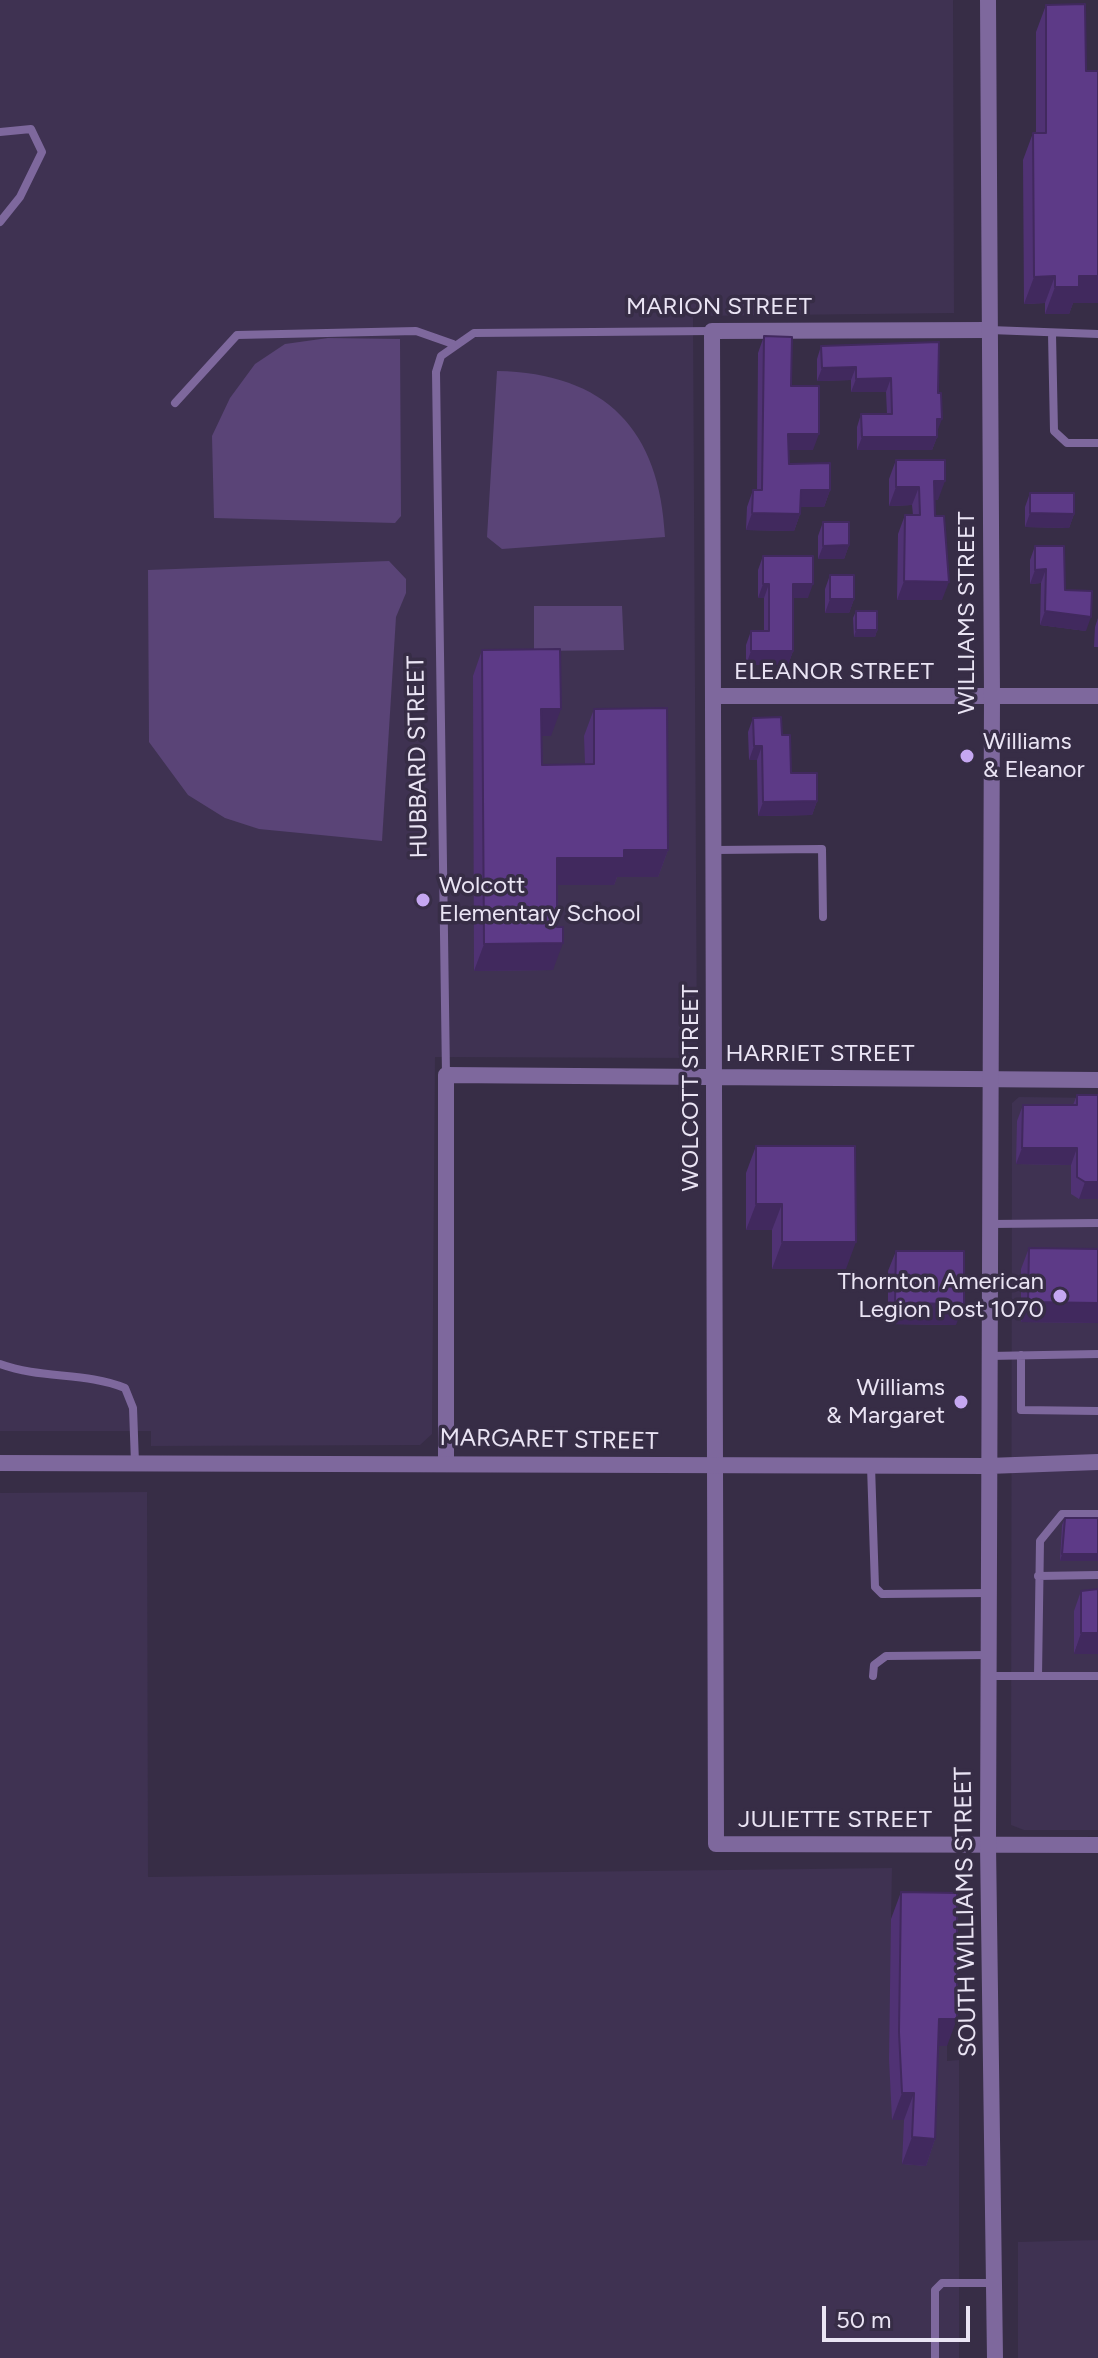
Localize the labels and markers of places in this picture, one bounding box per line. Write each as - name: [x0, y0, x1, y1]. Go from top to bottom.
- place label: Williams & Eleanor: [983, 728, 1085, 784]
- marker: Williams & Eleanor: [958, 747, 976, 765]
- place label: Wolcott Elementary School: [439, 872, 641, 928]
- marker: Wolcott Elementary School: [414, 891, 432, 909]
- place label: Thornton American Legion Post 1070: [838, 1268, 1044, 1324]
- marker: Thornton American Legion Post 1070: [1051, 1287, 1069, 1305]
- place label: Williams & Margaret: [826, 1374, 945, 1430]
- marker: Williams & Margaret: [952, 1393, 970, 1411]

